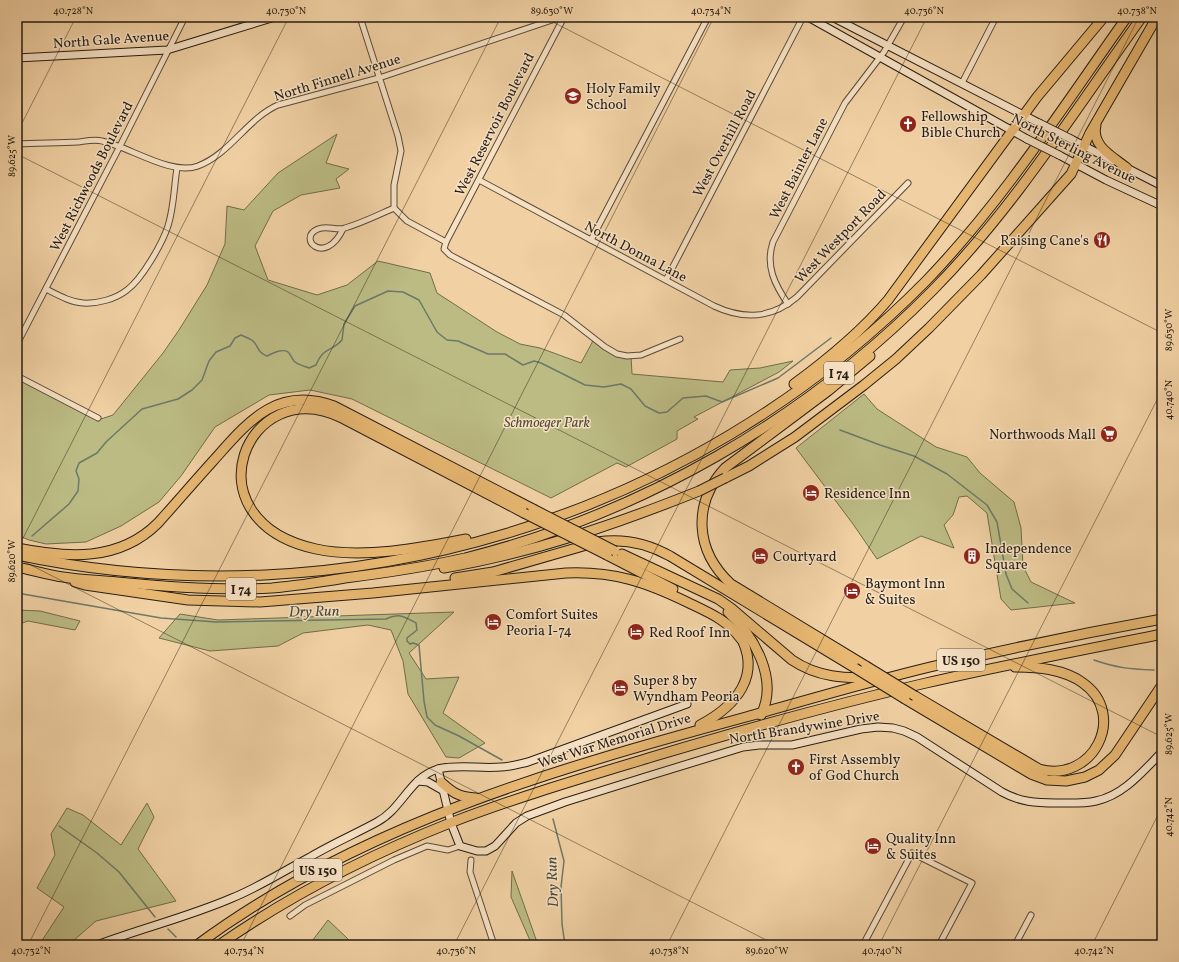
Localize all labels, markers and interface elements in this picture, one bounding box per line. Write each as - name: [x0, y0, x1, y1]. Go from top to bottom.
- text: 40.728°N: [53, 4, 94, 18]
- text: 40.730°N: [266, 4, 307, 18]
- text: 89.630°W: [531, 4, 573, 18]
- text: 40.734°N: [691, 4, 732, 18]
- text: 40.736°N: [904, 4, 944, 18]
- text: 40.738°N: [1117, 4, 1158, 18]
- street label: North Gale Avenue: [52, 27, 170, 54]
- street label: North Finnell Avenue: [272, 50, 404, 107]
- street label: West Reservoir Boulevard: [451, 50, 540, 199]
- place label: Holy Family School: [586, 80, 661, 115]
- school or university icon: Holy Family School: [563, 86, 583, 106]
- street label: West Overhill Road: [689, 87, 762, 201]
- street label: West Richwoods Boulevard: [46, 98, 139, 255]
- place label: Fellowship Bible Church: [921, 108, 1001, 143]
- street label: North Sterling Avenue: [1008, 110, 1139, 189]
- street label: West Bainter Lane: [766, 114, 833, 223]
- church icon: Fellowship Bible Church: [898, 114, 918, 134]
- text: 89.625°W: [5, 135, 19, 177]
- street label: West Westport Road: [791, 186, 891, 288]
- street label: North Donna Lane: [581, 217, 690, 288]
- restaurant icon: Raising Cane's: [1092, 230, 1112, 250]
- place label: Raising Cane's: [1000, 232, 1089, 251]
- text: 89.630°W: [1162, 309, 1176, 351]
- road number: I 74: [824, 362, 854, 384]
- text: 40.740°N: [1162, 379, 1176, 420]
- park label: Schmoeger Park: [504, 414, 591, 433]
- supermarket icon: Northwoods Mall: [1099, 424, 1119, 444]
- place label: Northwoods Mall: [989, 426, 1096, 445]
- hotel icon: Residence Inn: [801, 483, 821, 503]
- place label: Residence Inn: [824, 485, 910, 504]
- text: 89.620°W: [5, 539, 19, 583]
- place label: Independence Square: [985, 540, 1072, 575]
- hotel icon: Courtyard: [750, 546, 770, 566]
- building icon: Independence Square: [962, 546, 982, 566]
- place label: Courtyard: [773, 548, 837, 567]
- place label: Baymont Inn & Suites: [865, 575, 945, 610]
- road number: I 74: [226, 578, 256, 600]
- hotel icon: Baymont Inn & Suites: [842, 581, 862, 601]
- water label: Dry Run: [288, 602, 340, 623]
- place label: Comfort Suites Peoria I-74: [506, 606, 598, 641]
- hotel icon: Comfort Suites Peoria I-74: [483, 612, 503, 632]
- hotel icon: Red Roof Inn: [626, 622, 646, 642]
- place label: Red Roof Inn: [649, 624, 730, 643]
- road number: US 150: [937, 649, 985, 671]
- place label: Super 8 by Wyndham Peoria: [633, 672, 740, 707]
- hotel icon: Super 8 by Wyndham Peoria: [610, 678, 630, 698]
- street label: North Brandywine Drive: [728, 707, 881, 750]
- street label: West War Memorial Drive: [536, 709, 694, 774]
- text: 89.625°W: [1162, 713, 1176, 755]
- place label: First Assembly of God Church: [809, 751, 901, 786]
- church icon: First Assembly of God Church: [786, 757, 806, 777]
- text: 40.742°N: [1162, 796, 1176, 837]
- place label: Quality Inn & Suites: [886, 830, 956, 865]
- hotel icon: Quality Inn & Suites: [863, 836, 883, 856]
- water label: Dry Run: [542, 856, 565, 908]
- road number: US 150: [294, 859, 342, 881]
- text: 40.732°N: [11, 944, 52, 958]
- text: 40.734°N: [224, 944, 265, 958]
- text: 40.736°N: [436, 944, 476, 958]
- text: 40.738°N: [649, 944, 690, 958]
- text: 89.620°W: [745, 944, 789, 958]
- text: 40.740°N: [862, 944, 903, 958]
- text: 40.742°N: [1074, 944, 1115, 958]

